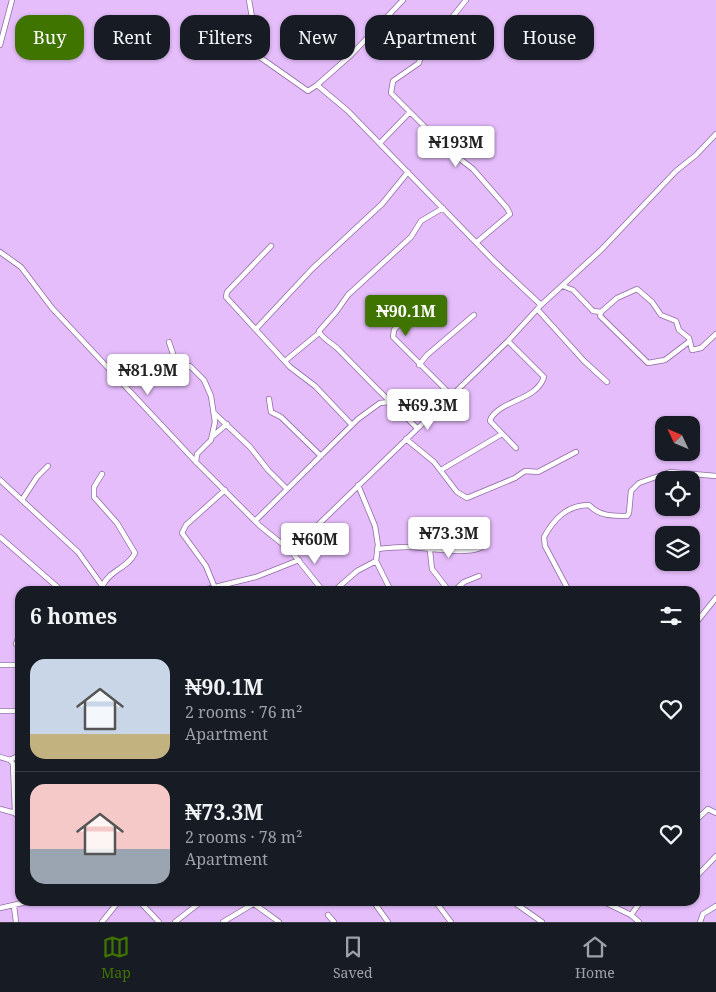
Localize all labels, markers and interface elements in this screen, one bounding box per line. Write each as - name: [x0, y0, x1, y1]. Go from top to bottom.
- chip: Buy: [15, 15, 84, 60]
- chip: Rent: [94, 15, 170, 60]
- chip: Filters: [180, 15, 270, 60]
- chip: New: [280, 15, 355, 60]
- chip: Apartment: [365, 15, 494, 60]
- chip: House: [504, 15, 594, 60]
- pin: ₦193M: [421, 126, 491, 168]
- text: ₦193M: [429, 131, 483, 153]
- pin: ₦90.1M: [365, 294, 447, 337]
- text: ₦90.1M: [376, 300, 436, 322]
- pin: ₦81.9M: [107, 354, 189, 396]
- text: ₦81.9M: [118, 359, 178, 381]
- pin: ₦69.3M: [387, 388, 469, 431]
- text: ₦69.3M: [398, 394, 458, 416]
- north arrow: [655, 416, 700, 461]
- map controls: [655, 416, 700, 571]
- button: locate: [655, 471, 700, 516]
- pin: ₦73.3M: [408, 516, 490, 559]
- pin: ₦60M: [285, 522, 345, 565]
- text: ₦73.3M: [419, 522, 479, 544]
- button: layers: [655, 526, 700, 571]
- text: ₦60M: [292, 528, 338, 550]
- text: 6 homes: [30, 602, 117, 630]
- icon: filters: [657, 602, 685, 630]
- text: ₦90.1M: [185, 673, 263, 701]
- icon: home: [70, 679, 130, 739]
- icon: heart: [657, 695, 685, 723]
- text: 2 rooms · 76 m²: [185, 701, 302, 723]
- text: Apartment: [185, 723, 268, 745]
- text: ₦73.3M: [185, 798, 263, 826]
- icon: home: [70, 804, 130, 864]
- icon: heart: [657, 820, 685, 848]
- text: 2 rooms · 78 m²: [185, 826, 302, 848]
- text: Apartment: [185, 848, 268, 870]
- tab: Map: [101, 933, 131, 982]
- tab: Saved: [333, 933, 373, 982]
- tab: Home: [575, 933, 615, 982]

